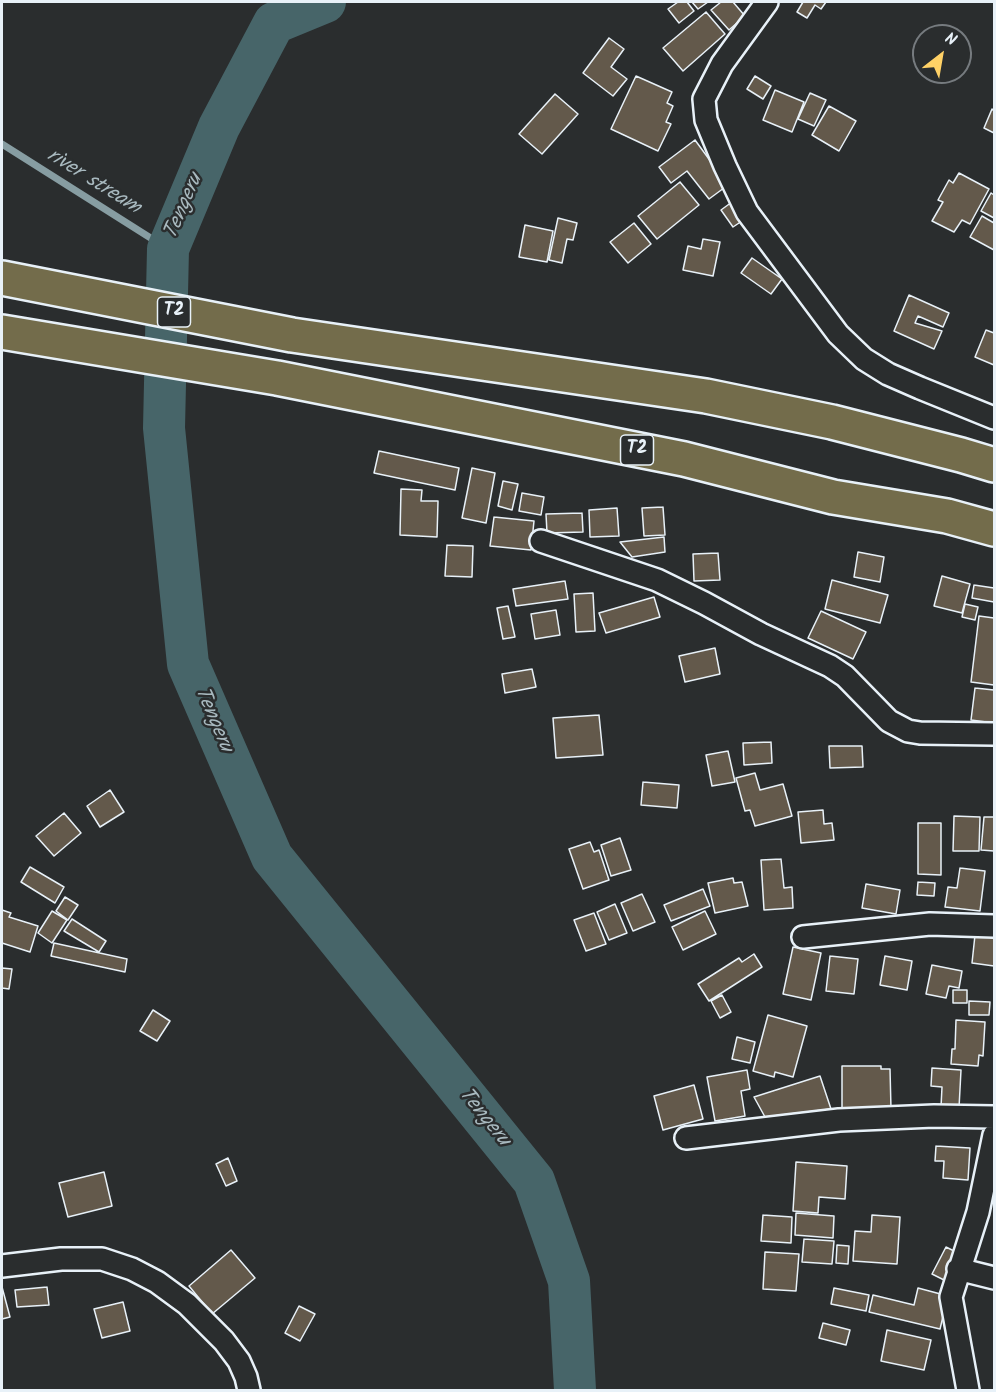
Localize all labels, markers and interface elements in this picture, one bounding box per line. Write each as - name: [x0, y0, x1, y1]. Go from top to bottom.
- north arrow: [912, 24, 972, 84]
- text: N: [940, 27, 961, 53]
- water label: river stream: [42, 144, 144, 222]
- water label: Tengeru: [160, 171, 210, 243]
- road number: T2: [158, 297, 190, 327]
- road number: T2: [620, 435, 654, 465]
- water label: Tengeru: [187, 684, 237, 756]
- water label: Tengeru: [452, 1084, 514, 1152]

